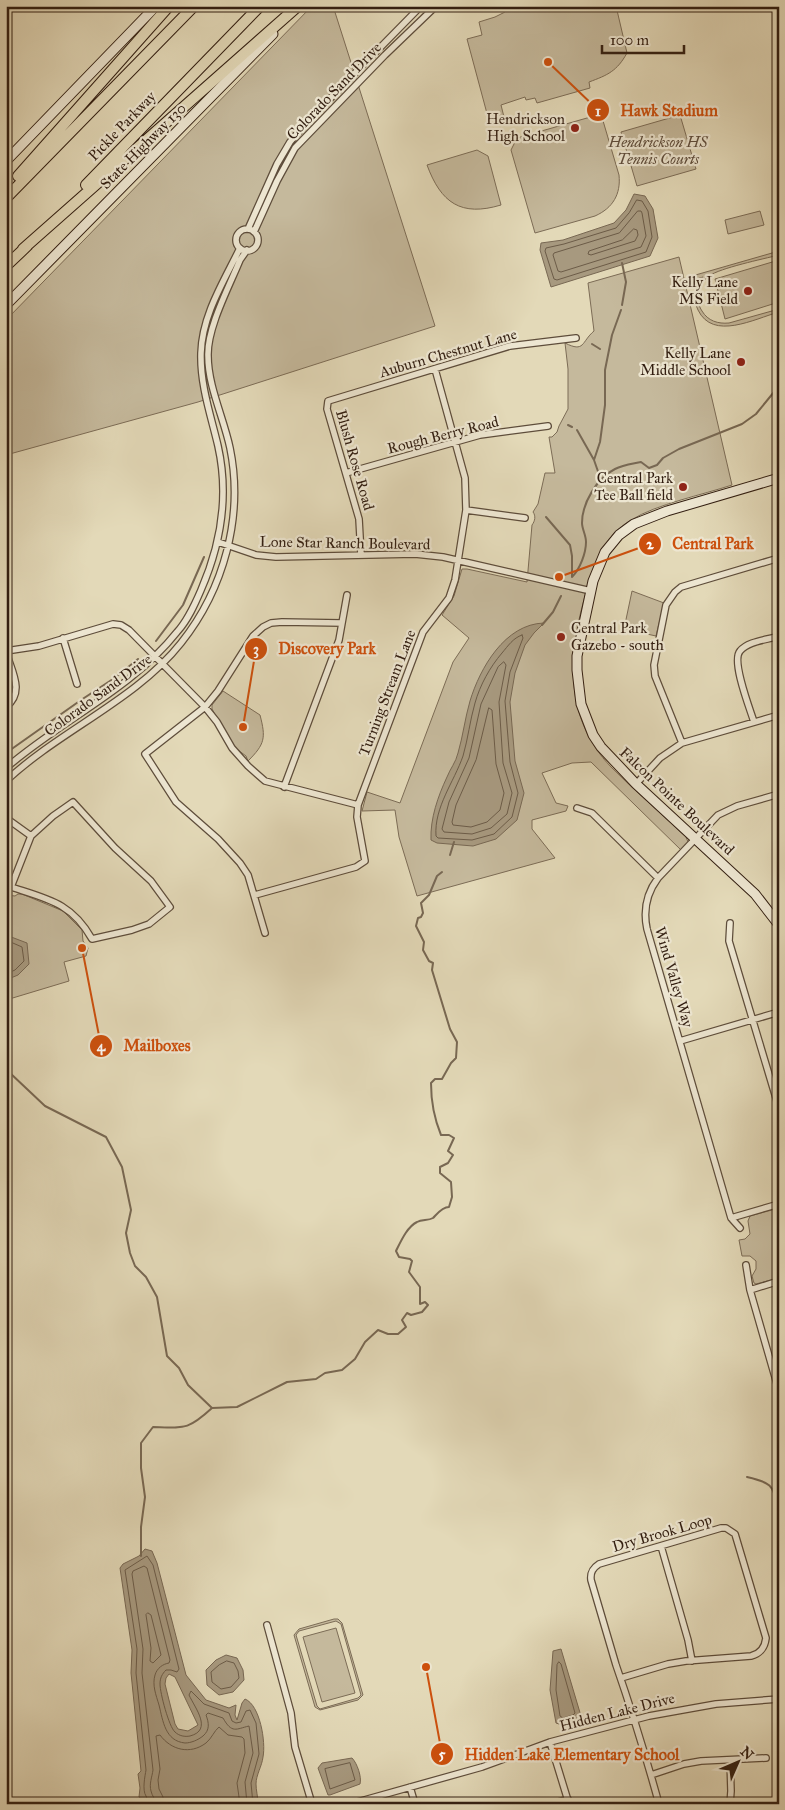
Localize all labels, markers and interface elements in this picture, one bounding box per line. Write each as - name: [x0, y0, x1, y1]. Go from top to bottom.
- scale bar: [602, 22, 685, 54]
- text: 100 m: [610, 31, 650, 49]
- street label: Colorado Sand Drive: [283, 39, 385, 143]
- street label: Pickle Parkway: [84, 87, 160, 164]
- callout: Hawk Stadium: [586, 95, 728, 126]
- street label: State Highway 130: [96, 99, 190, 193]
- text: Hawk Stadium: [620, 101, 718, 120]
- text: 1: [595, 102, 601, 120]
- place label: Hendrickson High School: [486, 110, 566, 145]
- marker: Hendrickson High School: [569, 122, 581, 134]
- park label: Hendrickson HS Tennis Courts: [607, 133, 709, 168]
- place label: Kelly Lane MS Field: [671, 273, 738, 308]
- marker: Kelly Lane MS Field: [742, 285, 754, 297]
- street label: Auburn Chestnut Lane: [376, 325, 519, 381]
- place label: Kelly Lane Middle School: [640, 344, 732, 379]
- marker: Kelly Lane Middle School: [735, 356, 747, 368]
- street label: Blush Rose Road: [332, 408, 378, 513]
- street label: Rough Berry Road: [385, 412, 501, 458]
- place label: Central Park Tee Ball field: [594, 469, 673, 504]
- marker: Central Park Tee Ball field: [677, 481, 689, 493]
- callout: Central Park: [638, 528, 764, 559]
- street label: Lone Star Ranch Boulevard: [259, 533, 431, 553]
- text: Central Park: [672, 534, 754, 553]
- text: 2: [646, 535, 654, 553]
- place label: Central Park Gazebo - south: [571, 619, 665, 654]
- street label: Turning Stream Lane: [355, 627, 419, 759]
- marker: Central Park Gazebo - south: [555, 631, 567, 643]
- callout: Discovery Park: [243, 633, 386, 664]
- text: Discovery Park: [278, 639, 376, 659]
- text: 3: [253, 640, 259, 659]
- street label: Colorado Sand Drive: [41, 650, 155, 740]
- street label: Falcon Pointe Boulevard: [616, 743, 738, 859]
- street label: Wind Valley Way: [651, 925, 697, 1030]
- callout: Mailboxes: [89, 1030, 201, 1061]
- text: Mailboxes: [123, 1036, 191, 1055]
- text: 4: [97, 1037, 106, 1056]
- street label: Dry Brook Loop: [610, 1510, 714, 1556]
- street label: Hidden Lake Drive: [558, 1689, 676, 1735]
- north arrow: [712, 1738, 762, 1788]
- callout: Hidden Lake Elementary School: [430, 1739, 690, 1770]
- text: N: [737, 1743, 757, 1763]
- text: 5: [439, 1745, 446, 1763]
- text: Hidden Lake Elementary School: [465, 1745, 680, 1765]

